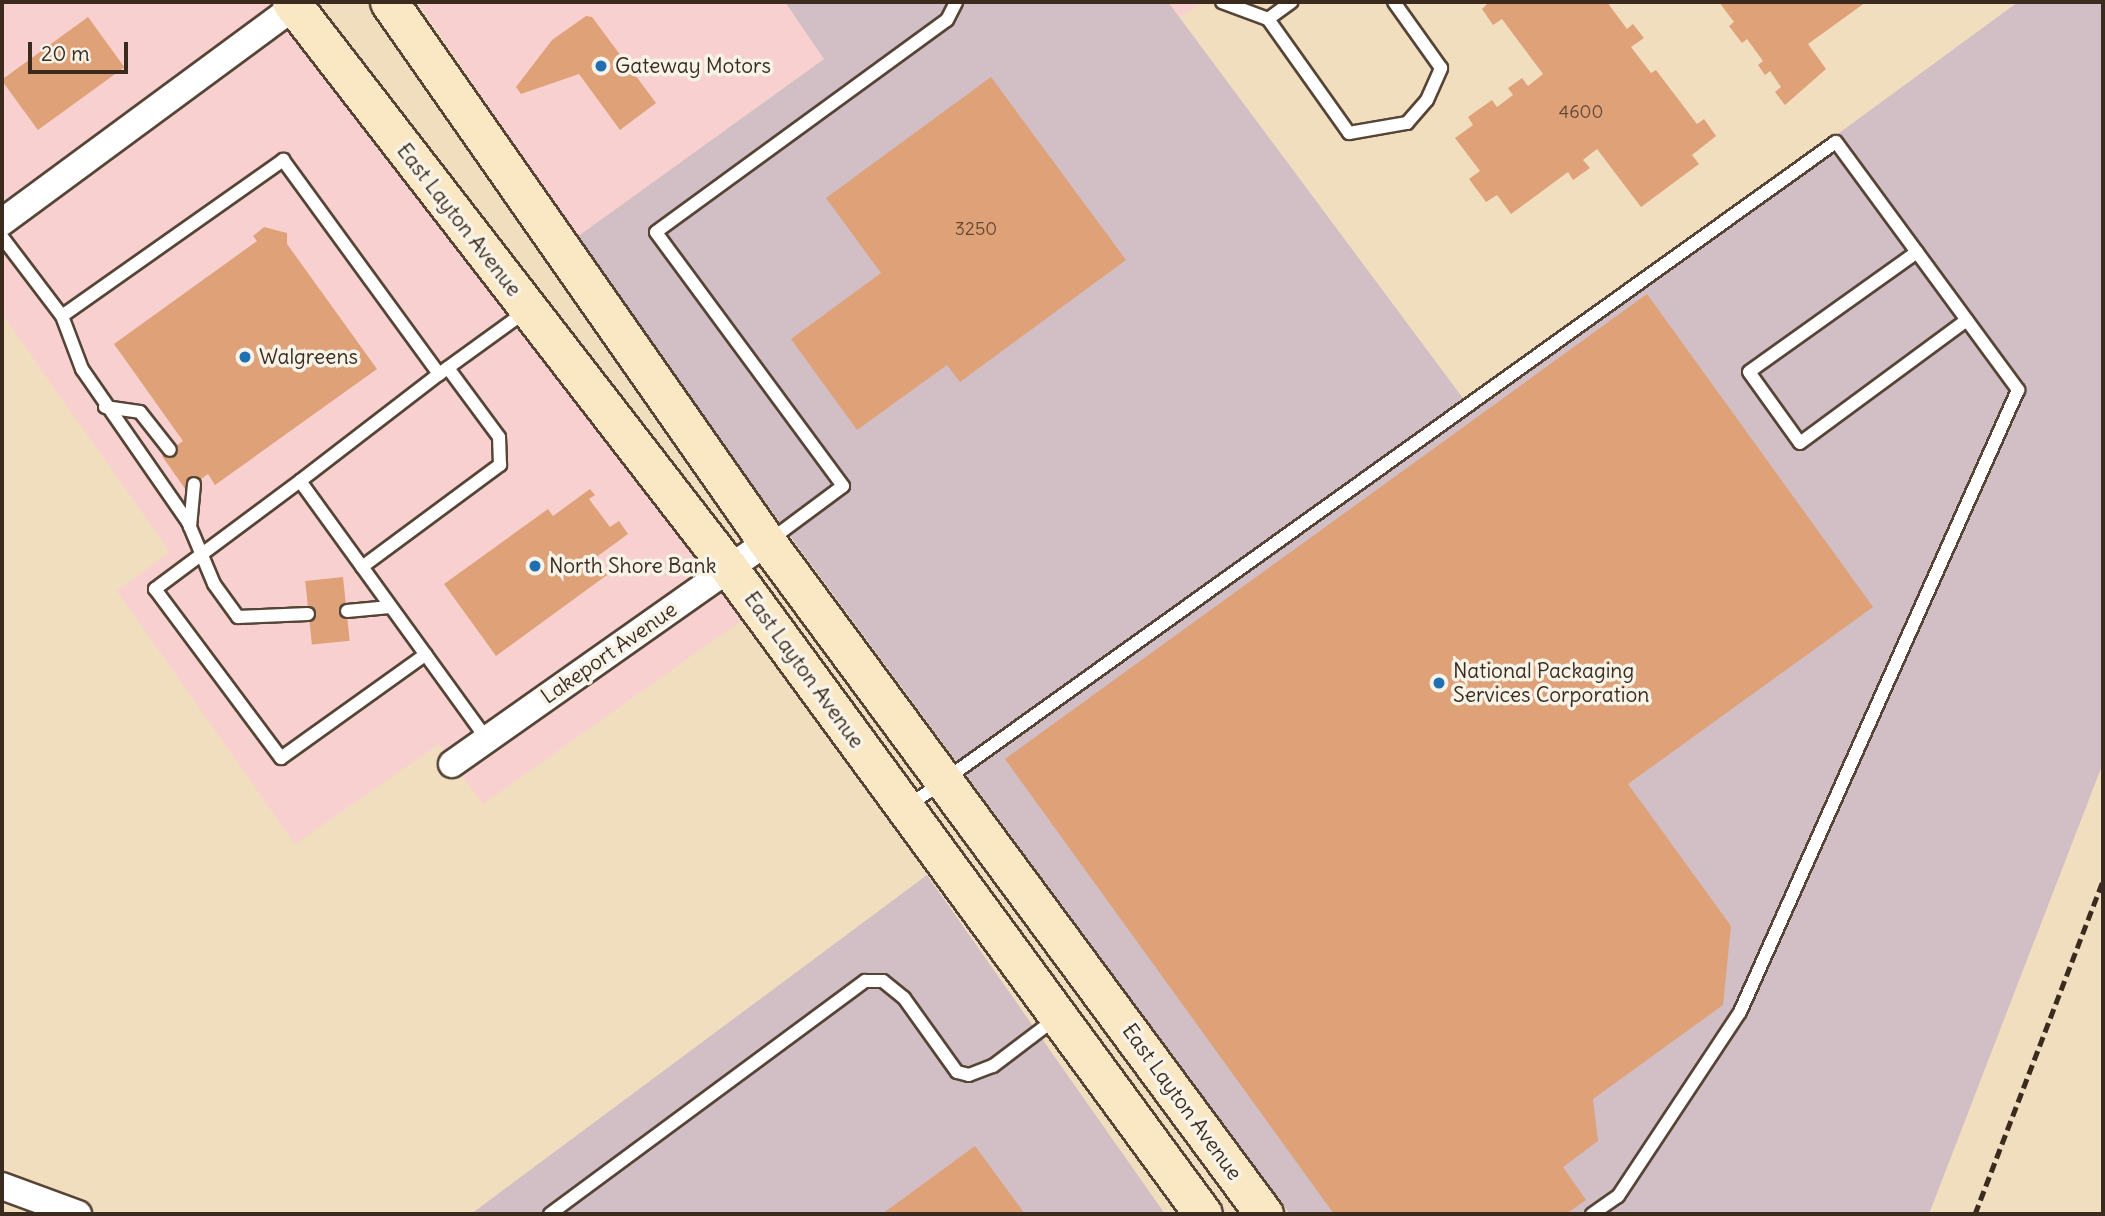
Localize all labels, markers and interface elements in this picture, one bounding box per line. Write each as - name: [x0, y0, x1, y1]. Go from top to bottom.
- scale bar: [32, 28, 131, 72]
- text: 20 m: [41, 40, 90, 67]
- place label: Gateway Motors: [615, 53, 771, 79]
- marker: Gateway Motors: [593, 58, 609, 74]
- house number: 4600: [1559, 101, 1603, 123]
- street label: East Layton Avenue: [391, 138, 527, 302]
- house number: 3250: [955, 218, 997, 240]
- place label: Walgreens: [259, 344, 358, 370]
- marker: Walgreens: [237, 349, 253, 365]
- place label: North Shore Bank: [549, 553, 716, 579]
- marker: North Shore Bank: [527, 558, 543, 574]
- street label: East Layton Avenue: [739, 587, 869, 753]
- street label: Lakeport Avenue: [536, 597, 682, 709]
- place label: National Packaging Services Corporation: [1453, 658, 1649, 708]
- marker: National Packaging Services Corporation: [1431, 675, 1447, 691]
- street label: East Layton Avenue: [1117, 1019, 1247, 1185]

